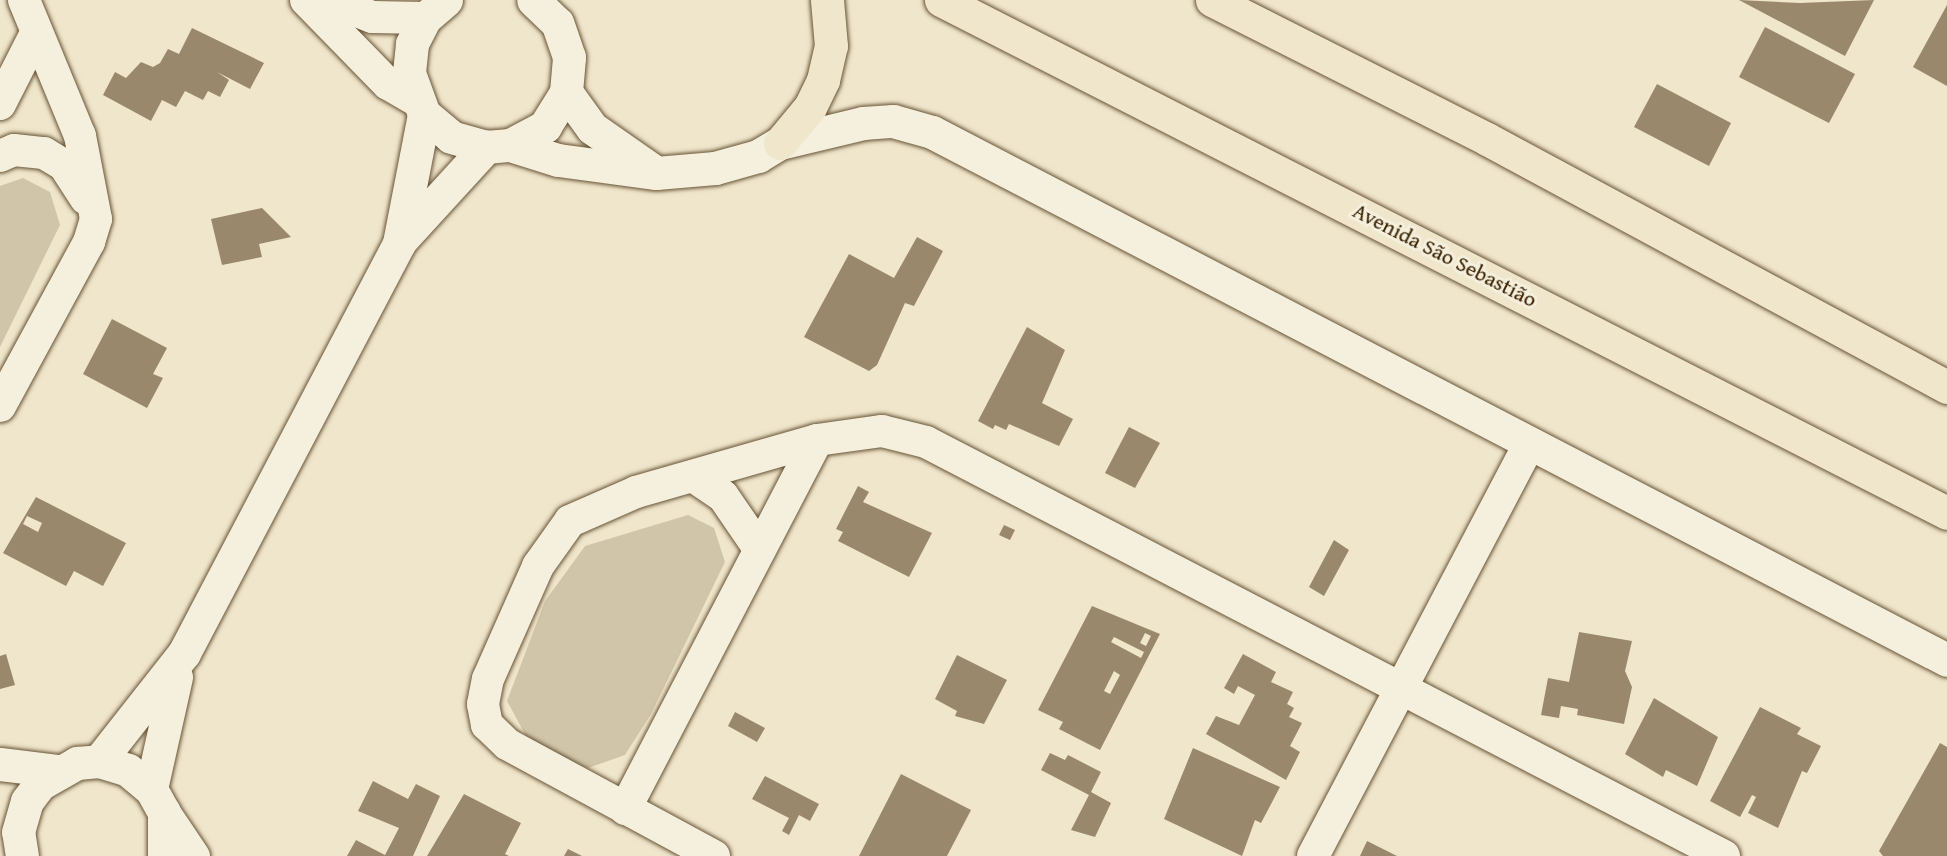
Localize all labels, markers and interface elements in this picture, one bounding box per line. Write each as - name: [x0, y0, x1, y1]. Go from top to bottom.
- street label: Avenida São Sebastião: [1349, 197, 1541, 313]

